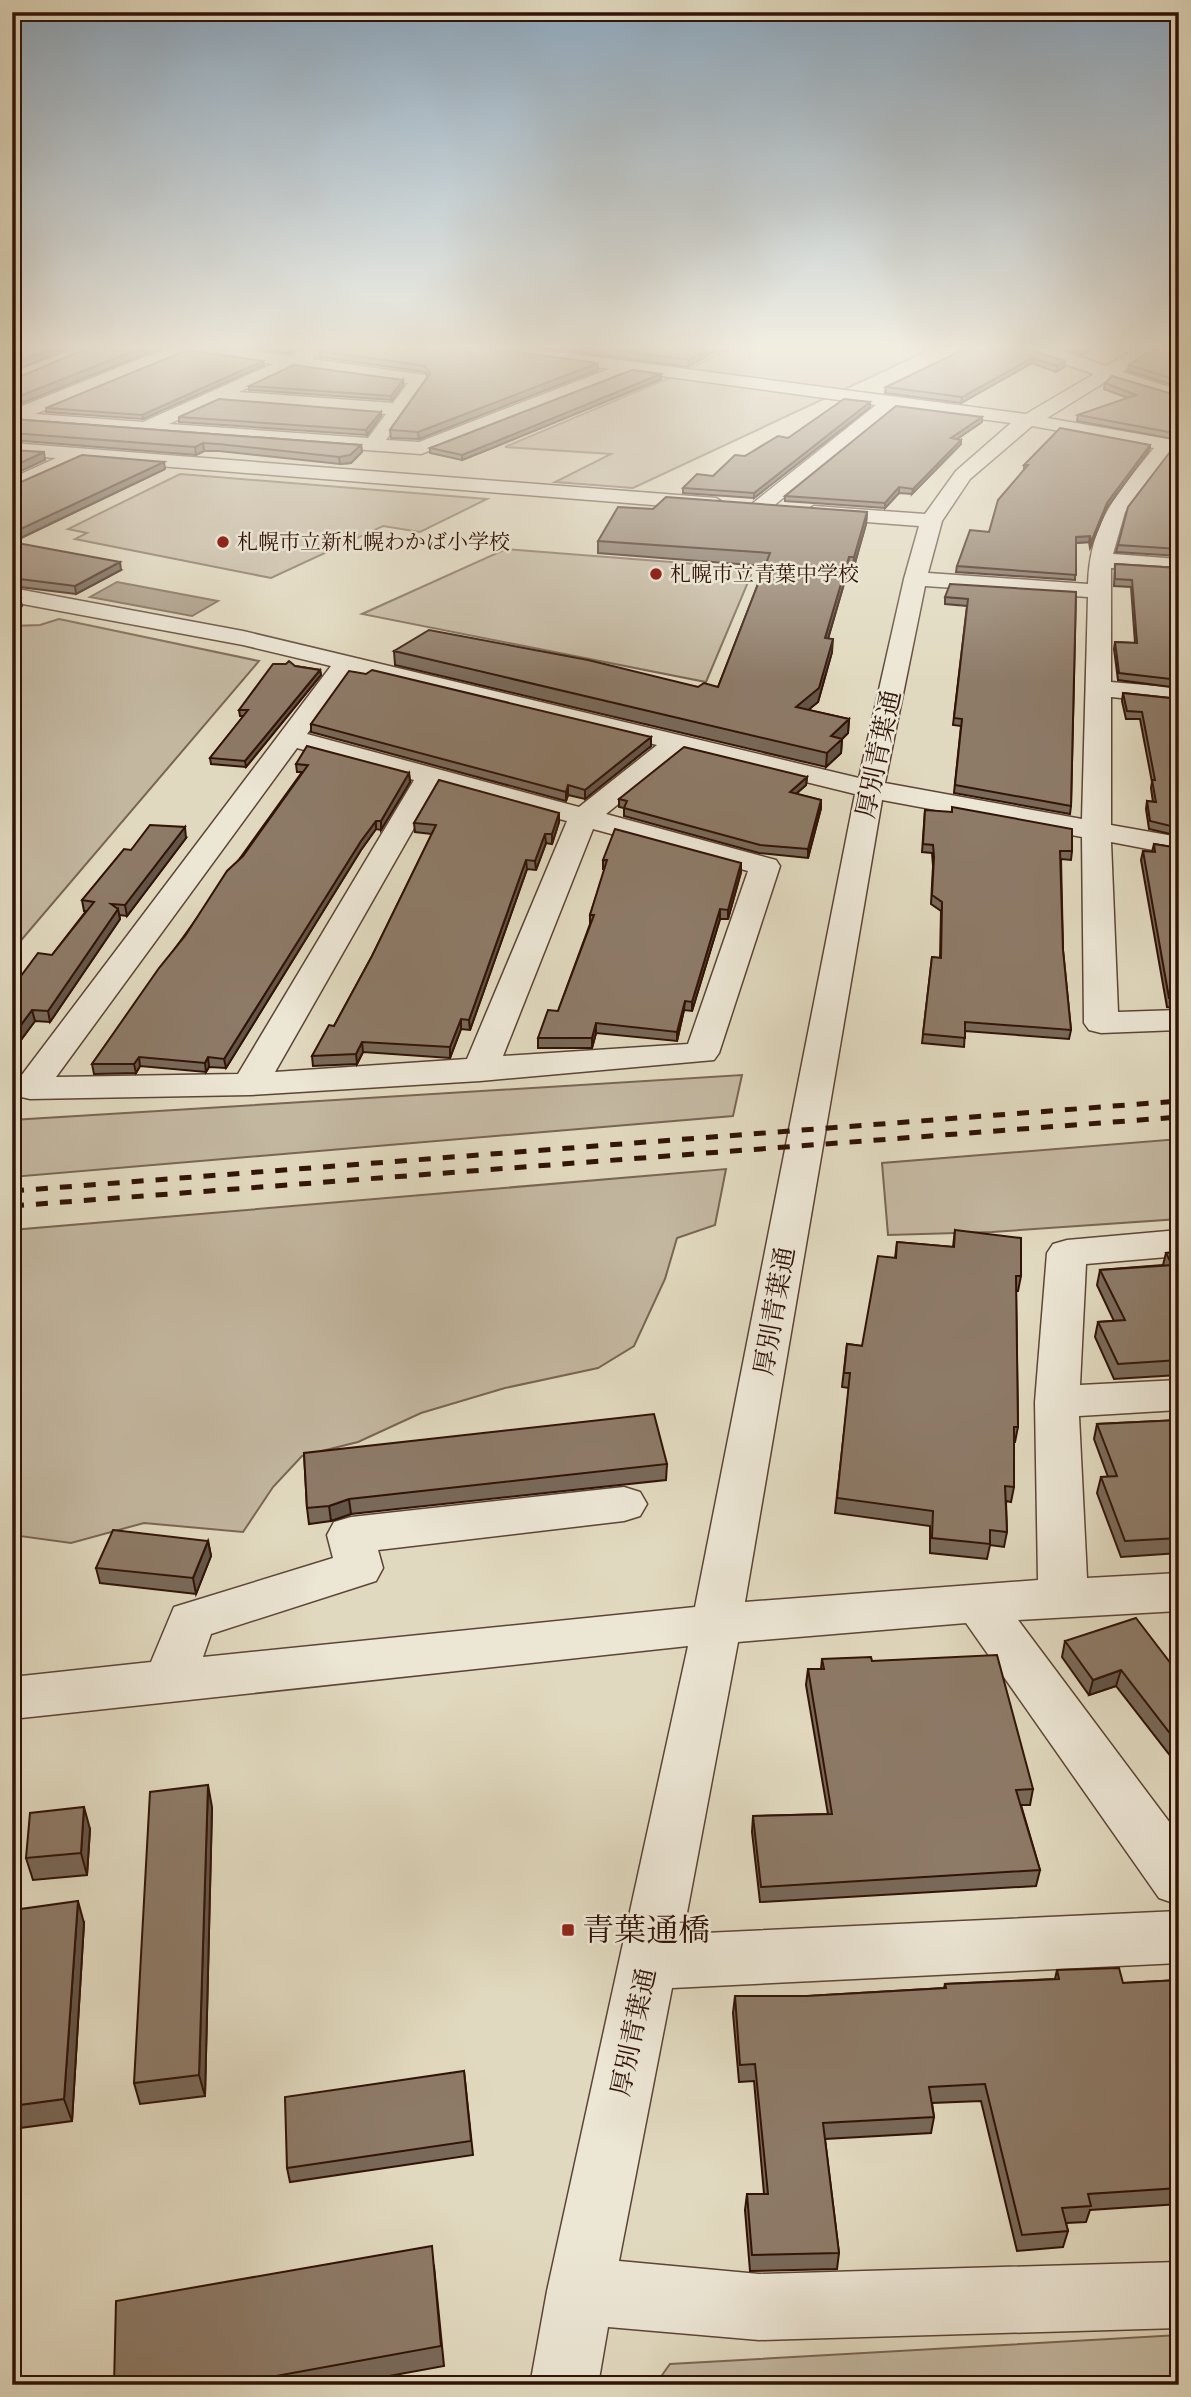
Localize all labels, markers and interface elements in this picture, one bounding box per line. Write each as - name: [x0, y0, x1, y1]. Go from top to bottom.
- place label: 札幌市立新札幌わかば小学校: [237, 529, 510, 559]
- marker: 札幌市立新札幌わかば小学校: [215, 534, 231, 550]
- place label: 札幌市立青葉中学校: [670, 561, 859, 591]
- marker: 札幌市立青葉中学校: [648, 566, 664, 582]
- street label: 厚別青葉通: [849, 687, 912, 822]
- street label: 厚別青葉通: [747, 1244, 806, 1379]
- place label: 青葉通橋: [582, 1910, 710, 1956]
- marker: 青葉通橋: [560, 1922, 576, 1938]
- street label: 厚別青葉通: [604, 1965, 667, 2100]

